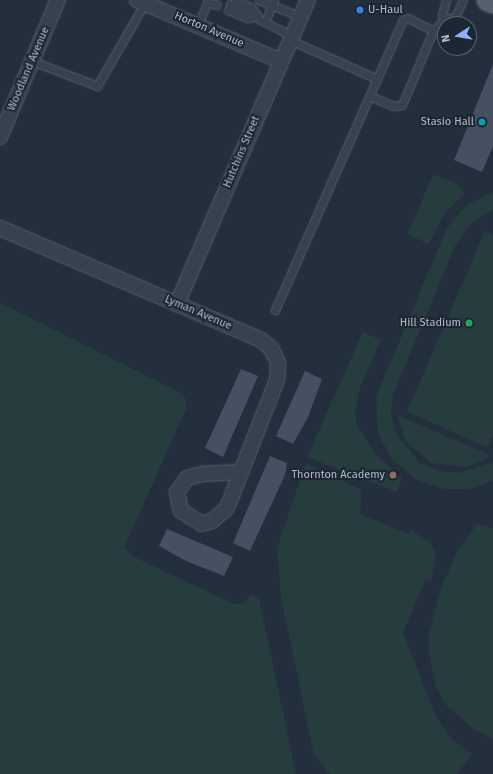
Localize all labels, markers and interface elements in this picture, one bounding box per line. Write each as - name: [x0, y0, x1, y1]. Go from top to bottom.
- place label: U-Haul: [368, 3, 403, 17]
- marker: U-Haul: [355, 5, 365, 15]
- street label: Horton Avenue: [172, 9, 246, 51]
- north arrow: [437, 16, 477, 56]
- street label: Woodland Avenue: [5, 25, 53, 113]
- text: N: [439, 33, 453, 43]
- street label: Hutchins Street: [221, 114, 263, 190]
- place label: Stasio Hall: [421, 115, 474, 129]
- marker: Stasio Hall: [477, 117, 487, 127]
- street label: Lyman Avenue: [163, 293, 233, 333]
- place label: Hill Stadium: [400, 316, 461, 330]
- marker: Hill Stadium: [464, 318, 474, 328]
- place label: Thornton Academy: [291, 468, 385, 482]
- marker: Thornton Academy: [388, 470, 398, 480]

